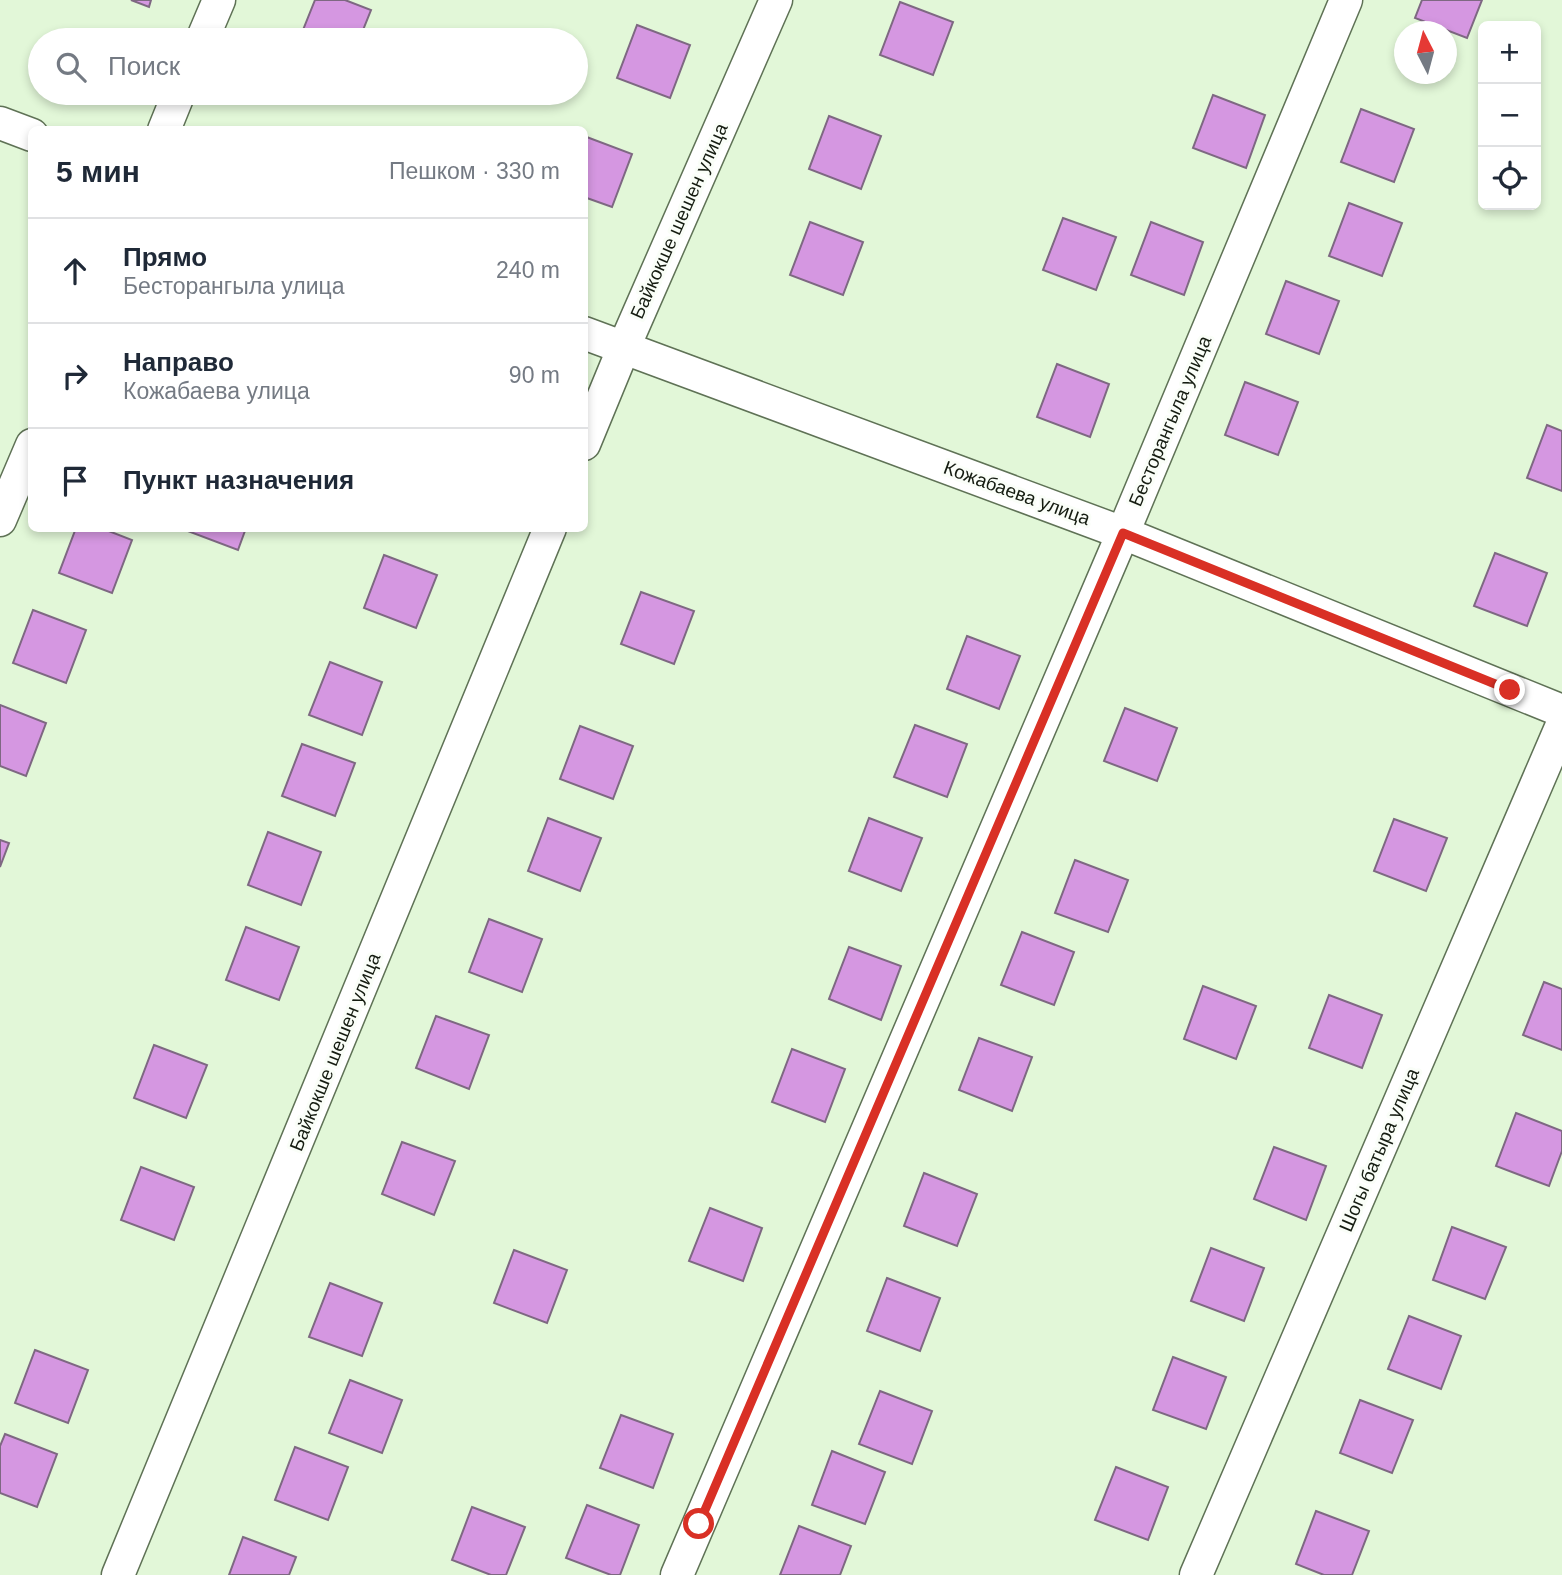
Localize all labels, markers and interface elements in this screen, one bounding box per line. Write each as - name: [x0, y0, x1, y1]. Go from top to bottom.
- north arrow: [1394, 21, 1457, 84]
- map controls: [1478, 21, 1541, 210]
- button: +: [1478, 21, 1541, 84]
- search box: [28, 28, 588, 105]
- icon: search: [52, 48, 90, 86]
- text: Поиск: [108, 51, 180, 81]
- button: −: [1478, 84, 1541, 147]
- street label: Байкокше шешен улица: [626, 120, 732, 322]
- button: locate: [1478, 147, 1541, 210]
- text: 5 мин: [56, 155, 140, 188]
- text: Пешком · 330 m: [389, 158, 560, 184]
- text: Прямо: [123, 242, 207, 272]
- icon: ahead: [56, 252, 94, 290]
- text: 240 m: [496, 257, 560, 283]
- text: Бесторангыла улица: [123, 273, 345, 299]
- street label: Бесторангыла улица: [1125, 332, 1216, 509]
- text: Направо: [123, 347, 234, 377]
- icon: right: [56, 357, 94, 395]
- text: 90 m: [509, 362, 560, 388]
- text: Кожабаева улица: [123, 378, 310, 404]
- street label: Кожабаева улица: [941, 457, 1093, 529]
- icon: arrive: [56, 462, 94, 500]
- text: Пункт назначения: [123, 465, 354, 495]
- route end: [1494, 674, 1525, 705]
- street label: Байкокше шешен улица: [286, 949, 385, 1154]
- street label: Шогы батыра улица: [1335, 1065, 1423, 1235]
- route start: [683, 1508, 714, 1539]

